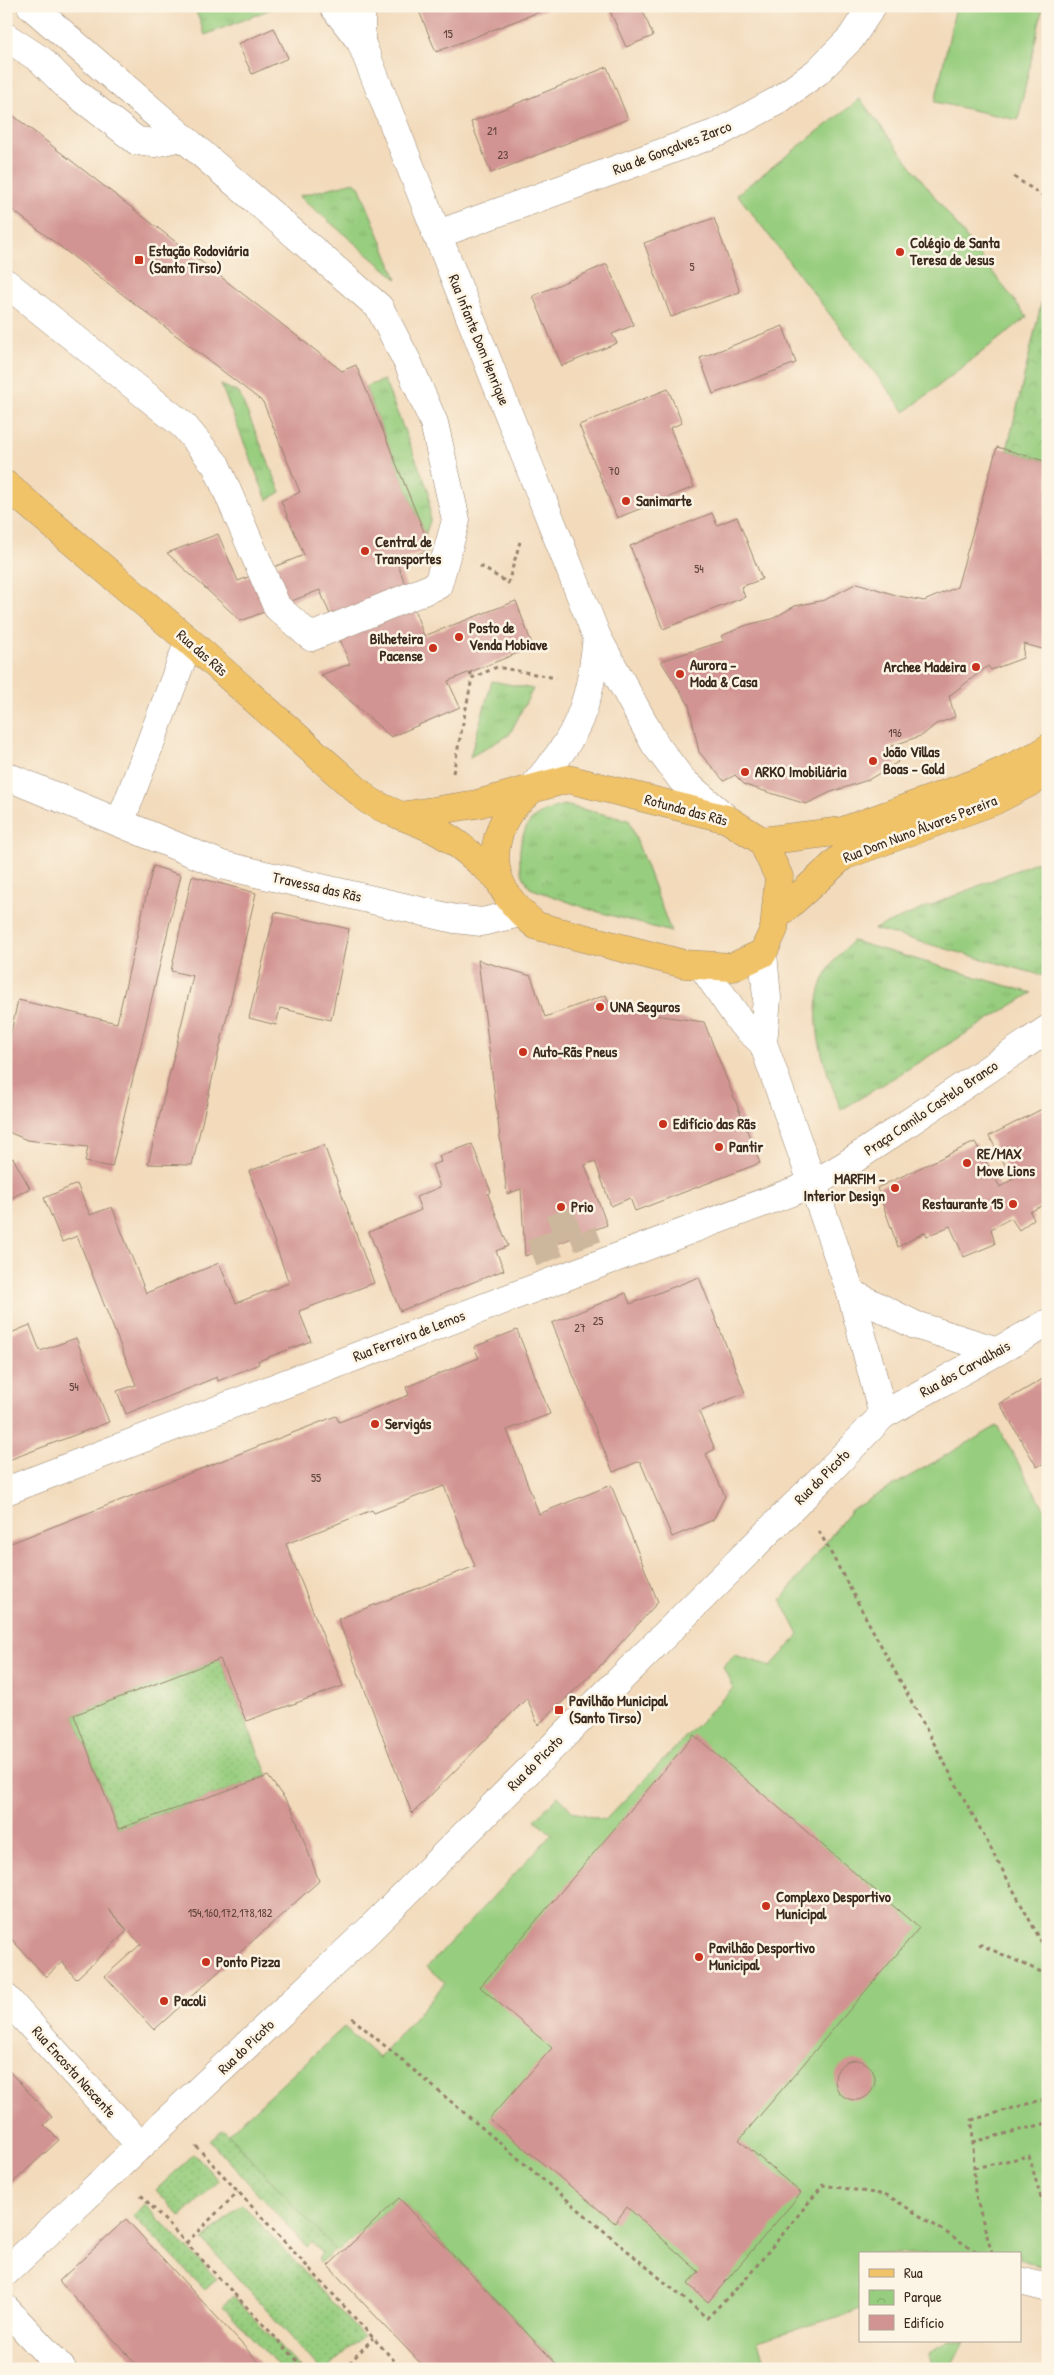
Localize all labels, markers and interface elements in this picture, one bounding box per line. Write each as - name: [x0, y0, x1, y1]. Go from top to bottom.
- house number: 15: [443, 25, 453, 42]
- street label: Rua de Gonçalves Zarco: [609, 115, 734, 180]
- house number: 21: [487, 122, 497, 139]
- house number: 23: [498, 146, 509, 163]
- place label: Colégio de Santa Teresa de Jesus: [909, 232, 1000, 270]
- place label: Estação Rodoviária (Santo Tirso): [149, 240, 249, 278]
- marker: Colégio de Santa Teresa de Jesus: [894, 246, 906, 258]
- marker: Estação Rodoviária (Santo Tirso): [133, 254, 145, 266]
- house number: 5: [689, 258, 695, 275]
- street label: Rua Infante Dom Henrique: [444, 271, 515, 409]
- house number: 70: [608, 462, 620, 479]
- place label: Sanimarte: [636, 490, 692, 511]
- marker: Sanimarte: [620, 495, 632, 507]
- place label: Central de Transportes: [374, 531, 442, 570]
- marker: Central de Transportes: [359, 545, 371, 557]
- house number: 54: [694, 560, 704, 577]
- place label: Posto de Venda Mobiave: [469, 617, 548, 655]
- street label: Rua das Rãs: [172, 625, 233, 681]
- place label: Bilheteira Pacense: [370, 628, 423, 666]
- marker: Posto de Venda Mobiave: [453, 631, 465, 643]
- marker: Bilheteira Pacense: [427, 642, 439, 654]
- place label: Aurora - Moda & Casa: [690, 654, 757, 692]
- place label: Archee Madeira: [884, 656, 966, 677]
- marker: Archee Madeira: [970, 661, 982, 673]
- marker: Aurora - Moda & Casa: [674, 668, 686, 680]
- house number: 196: [888, 724, 902, 741]
- place label: João Villas Boas - Gold: [883, 741, 945, 779]
- marker: João Villas Boas - Gold: [867, 755, 879, 767]
- place label: ARKO Imobiliária: [755, 761, 846, 782]
- marker: ARKO Imobiliária: [739, 766, 751, 778]
- street label: Rotunda das Rãs: [642, 788, 730, 831]
- street label: Rua Dom Nuno Álvares Pereira: [840, 789, 1000, 868]
- street label: Travessa das Rãs: [270, 866, 364, 907]
- place label: UNA Seguros: [610, 996, 680, 1018]
- marker: UNA Seguros: [594, 1001, 606, 1013]
- place label: Auto-Rãs Pneus: [533, 1041, 617, 1062]
- marker: Auto-Rãs Pneus: [517, 1046, 529, 1058]
- street label: Praça Camilo Castelo Branco: [860, 1055, 1002, 1160]
- place label: Edifício das Rãs: [673, 1113, 756, 1134]
- marker: Edifício das Rãs: [657, 1118, 669, 1130]
- place label: Pantir: [729, 1136, 763, 1157]
- marker: Pantir: [713, 1141, 725, 1153]
- place label: RE/MAX Move Lions: [977, 1143, 1035, 1181]
- marker: RE/MAX Move Lions: [961, 1157, 973, 1169]
- place label: MARFIM - Interior Design: [803, 1168, 885, 1207]
- marker: MARFIM - Interior Design: [889, 1182, 901, 1194]
- place label: Restaurante 15: [923, 1193, 1004, 1214]
- place label: Prio: [571, 1196, 593, 1217]
- marker: Restaurante 15: [1007, 1198, 1019, 1210]
- marker: Prio: [555, 1201, 567, 1213]
- street label: Rua Ferreira de Lemos: [350, 1304, 468, 1367]
- house number: 25: [593, 1312, 603, 1329]
- house number: 27: [574, 1319, 586, 1336]
- street label: Rua dos Carvalhais: [916, 1335, 1014, 1402]
- house number: 54: [69, 1378, 79, 1395]
- place label: Servigás: [385, 1413, 432, 1435]
- marker: Servigás: [369, 1418, 381, 1430]
- street label: Rua do Picoto: [789, 1444, 854, 1509]
- house number: 55: [311, 1469, 321, 1486]
- place label: Pavilhão Municipal (Santo Tirso): [569, 1690, 669, 1728]
- marker: Pavilhão Municipal (Santo Tirso): [553, 1704, 565, 1716]
- street label: Rua do Picoto: [502, 1730, 567, 1795]
- place label: Complexo Desportivo Municipal: [776, 1886, 891, 1925]
- marker: Complexo Desportivo Municipal: [760, 1900, 772, 1912]
- house number: 154,160,172,178,182: [188, 1904, 273, 1921]
- place label: Pavilhão Desportivo Municipal: [709, 1937, 815, 1976]
- place label: Ponto Pizza: [216, 1951, 280, 1972]
- marker: Pavilhão Desportivo Municipal: [693, 1951, 705, 1963]
- marker: Ponto Pizza: [200, 1956, 212, 1968]
- place label: Pacoli: [174, 1990, 206, 2011]
- marker: Pacoli: [158, 1995, 170, 2007]
- street label: Rua do Picoto: [213, 2014, 279, 2079]
- street label: Rua Encosta Nascente: [27, 2021, 121, 2122]
- legend: [859, 2252, 1022, 2342]
- text: Rua: [904, 2262, 923, 2283]
- text: Parque: [904, 2286, 942, 2307]
- text: Edifício: [904, 2312, 944, 2333]

